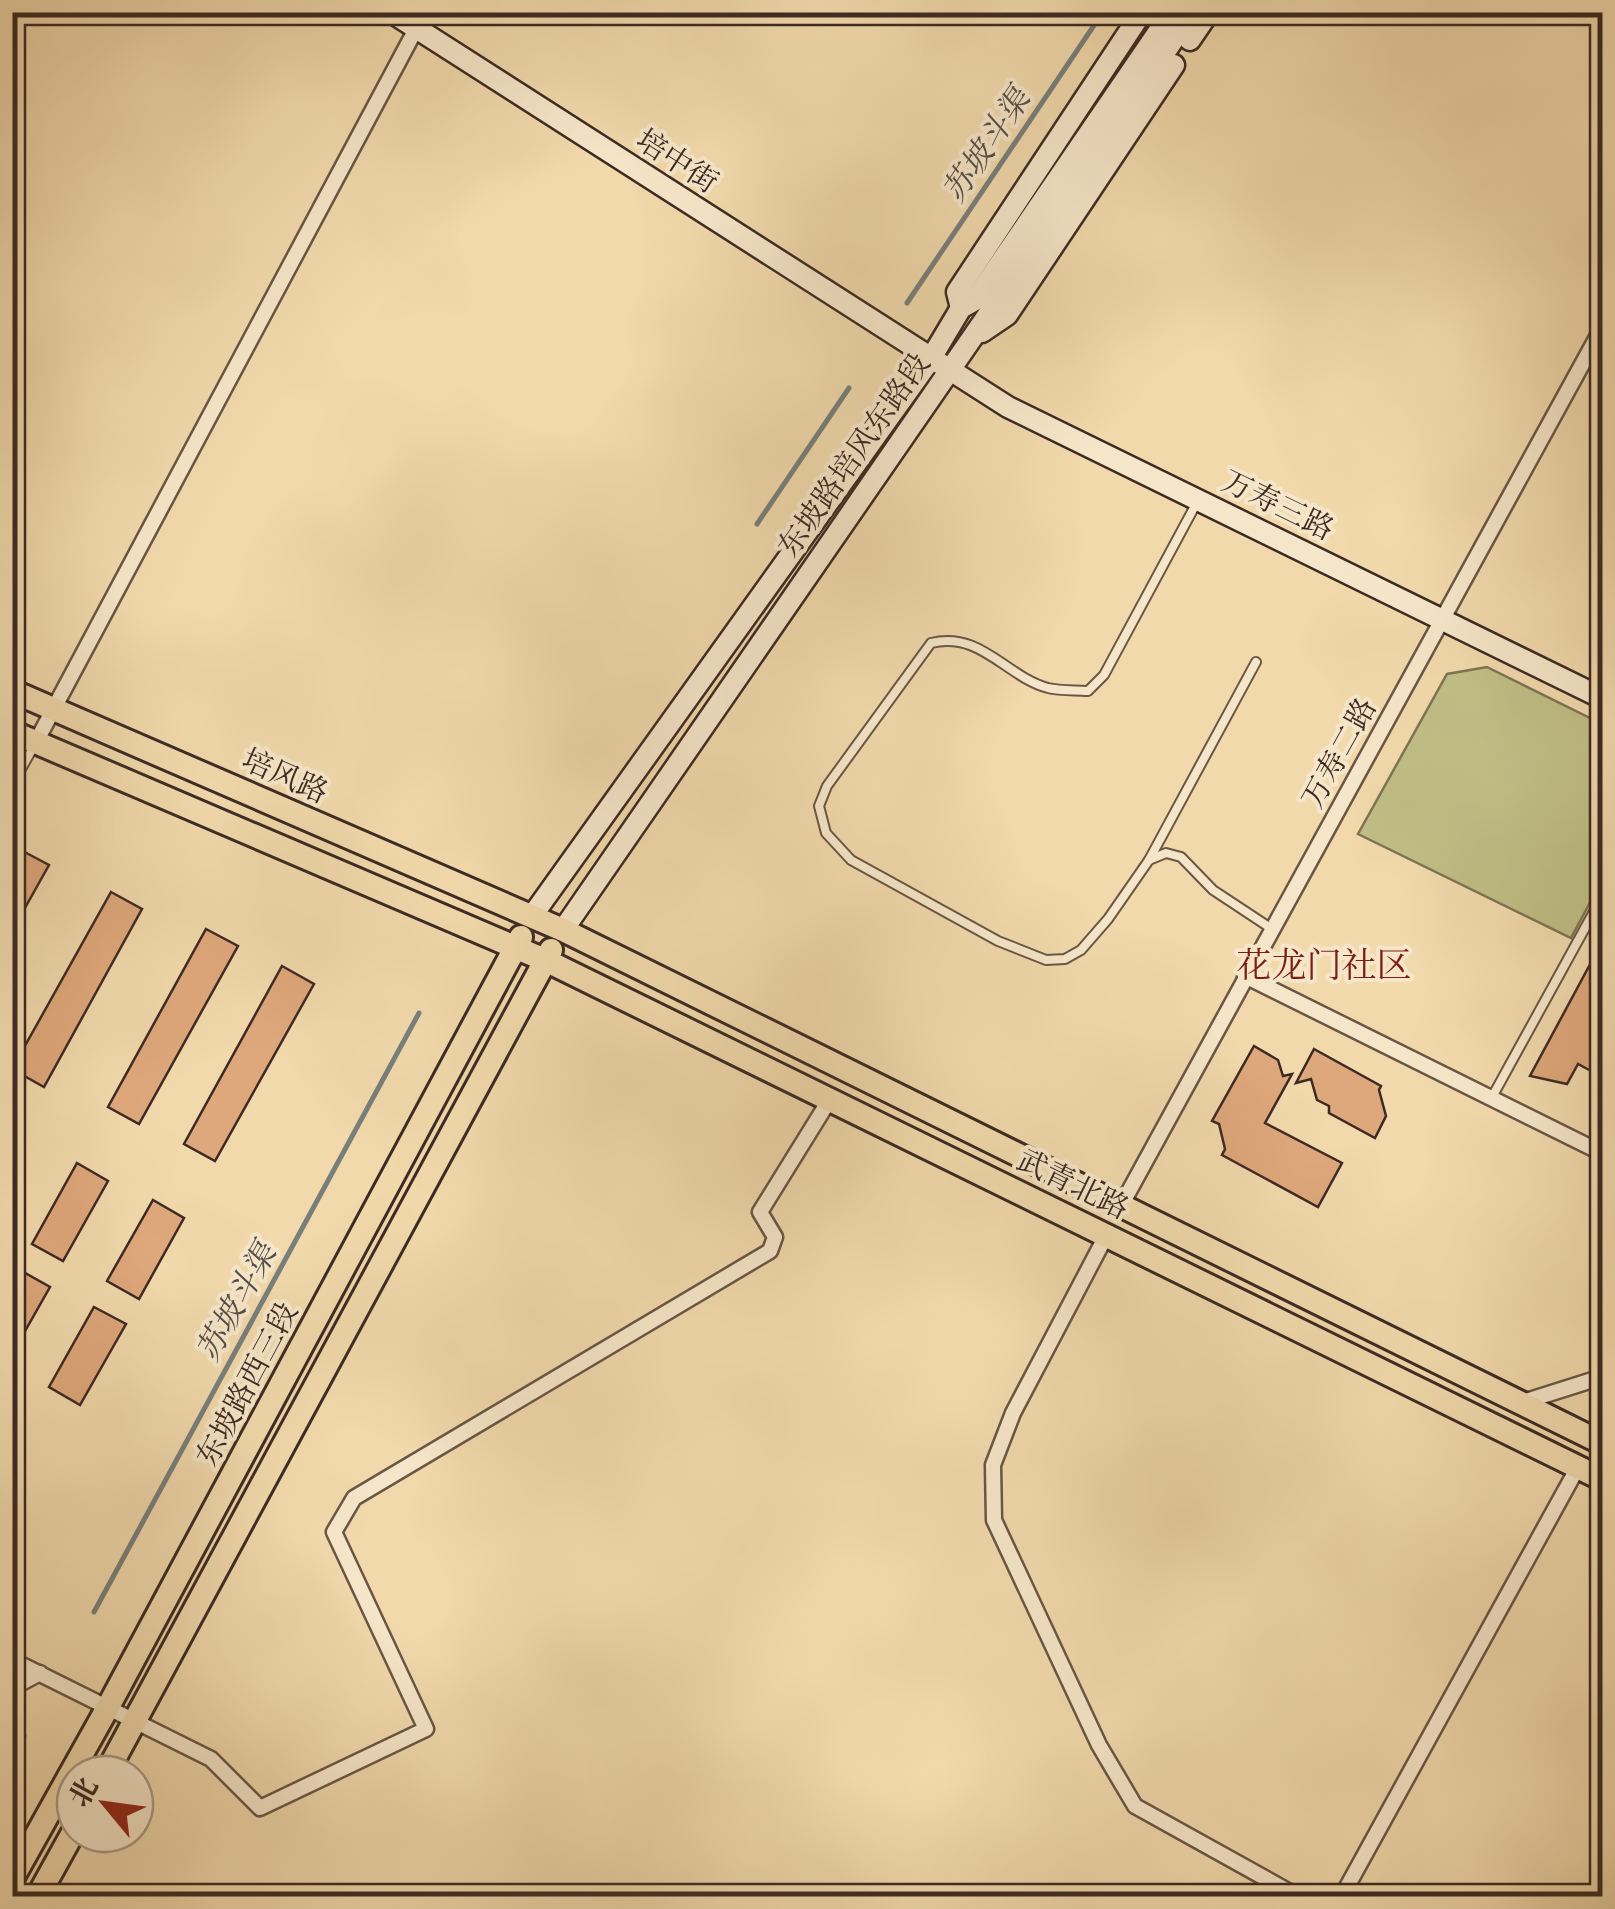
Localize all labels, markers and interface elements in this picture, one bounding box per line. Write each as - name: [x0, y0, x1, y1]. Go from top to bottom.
- water label: 苏坡斗渠: [934, 78, 1041, 210]
- street label: 培中街: [629, 121, 725, 201]
- street label: 东坡路培风东路段: [770, 346, 938, 564]
- street label: 万寿三路: [1216, 463, 1340, 548]
- street label: 万寿二路: [1294, 692, 1385, 815]
- street label: 培风路: [236, 741, 333, 812]
- district label: 花龙门社区: [1236, 944, 1412, 988]
- street label: 武青北路: [1011, 1142, 1135, 1227]
- water label: 苏坡斗渠: [188, 1233, 287, 1368]
- street label: 东坡路西三段: [189, 1296, 306, 1472]
- north arrow: [55, 1754, 155, 1854]
- text: 北: [62, 1772, 107, 1813]

